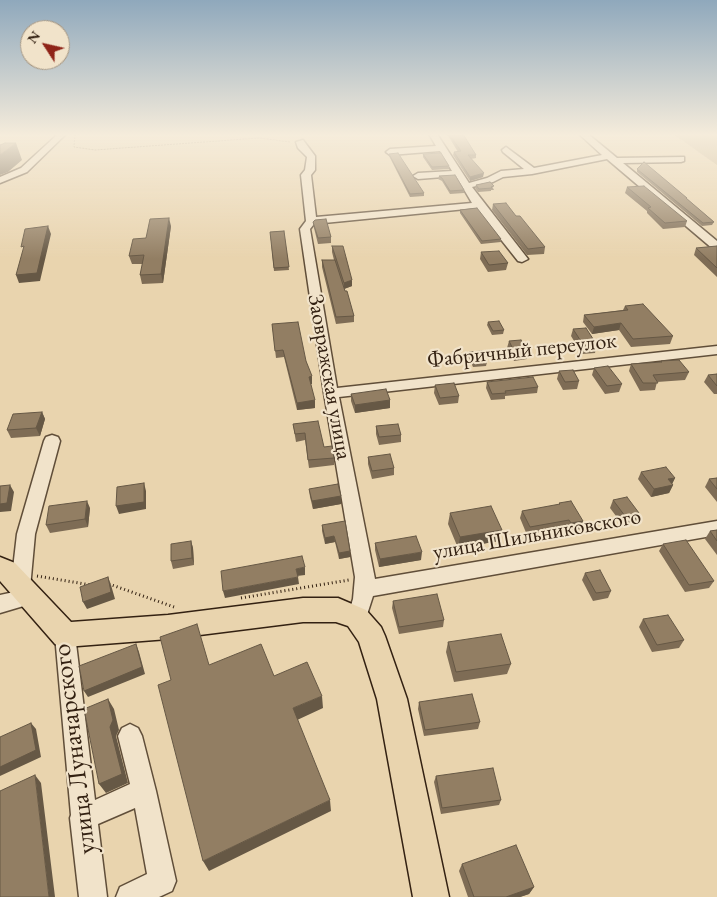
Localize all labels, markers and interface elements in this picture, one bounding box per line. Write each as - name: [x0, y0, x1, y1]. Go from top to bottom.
- north arrow: [20, 20, 70, 70]
- text: N: [23, 27, 44, 47]
- street label: Заовражская улица: [301, 292, 357, 462]
- street label: Фабричный переулок: [426, 328, 618, 374]
- street label: улица Шильниковского: [431, 504, 643, 566]
- street label: улица Луначарского: [47, 642, 103, 856]

